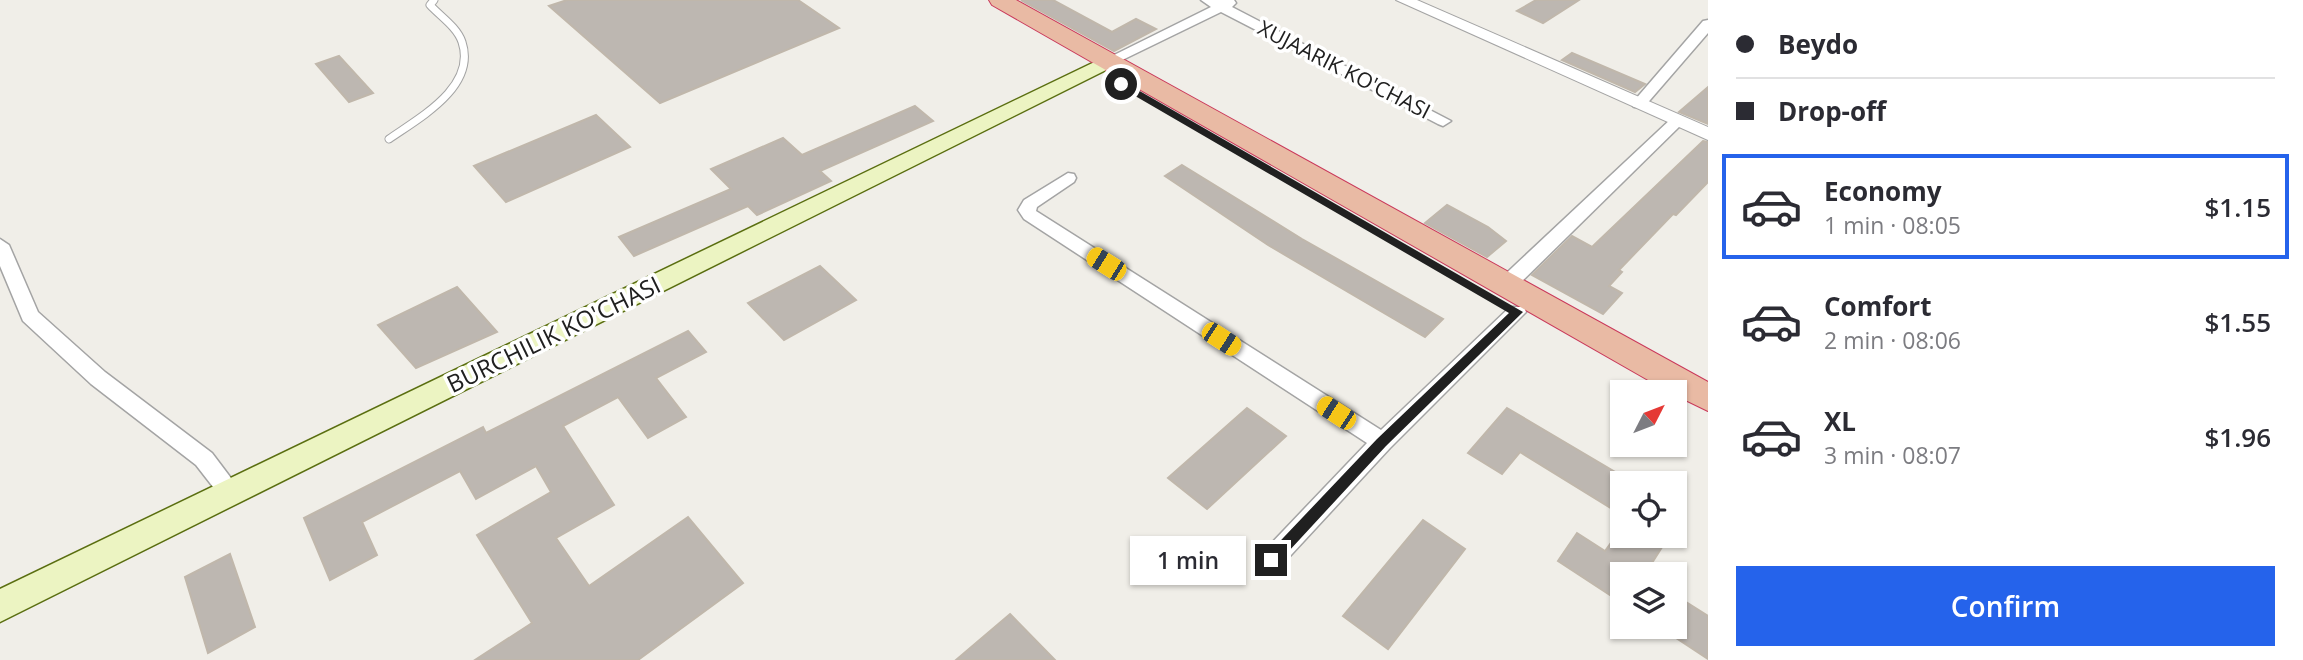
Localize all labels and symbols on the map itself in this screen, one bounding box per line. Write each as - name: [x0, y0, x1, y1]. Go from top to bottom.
- street label: XUJAARIK KO'CHASI: [1253, 14, 1435, 125]
- route start: [1105, 68, 1137, 100]
- car: [1083, 244, 1130, 284]
- street label: BURCHILIK KO'CHASI: [441, 268, 666, 400]
- car: [1198, 319, 1245, 359]
- north arrow: [1610, 380, 1687, 457]
- car: [1313, 393, 1360, 433]
- callout: 1 min: [1131, 536, 1246, 584]
- route end: [1255, 544, 1287, 576]

